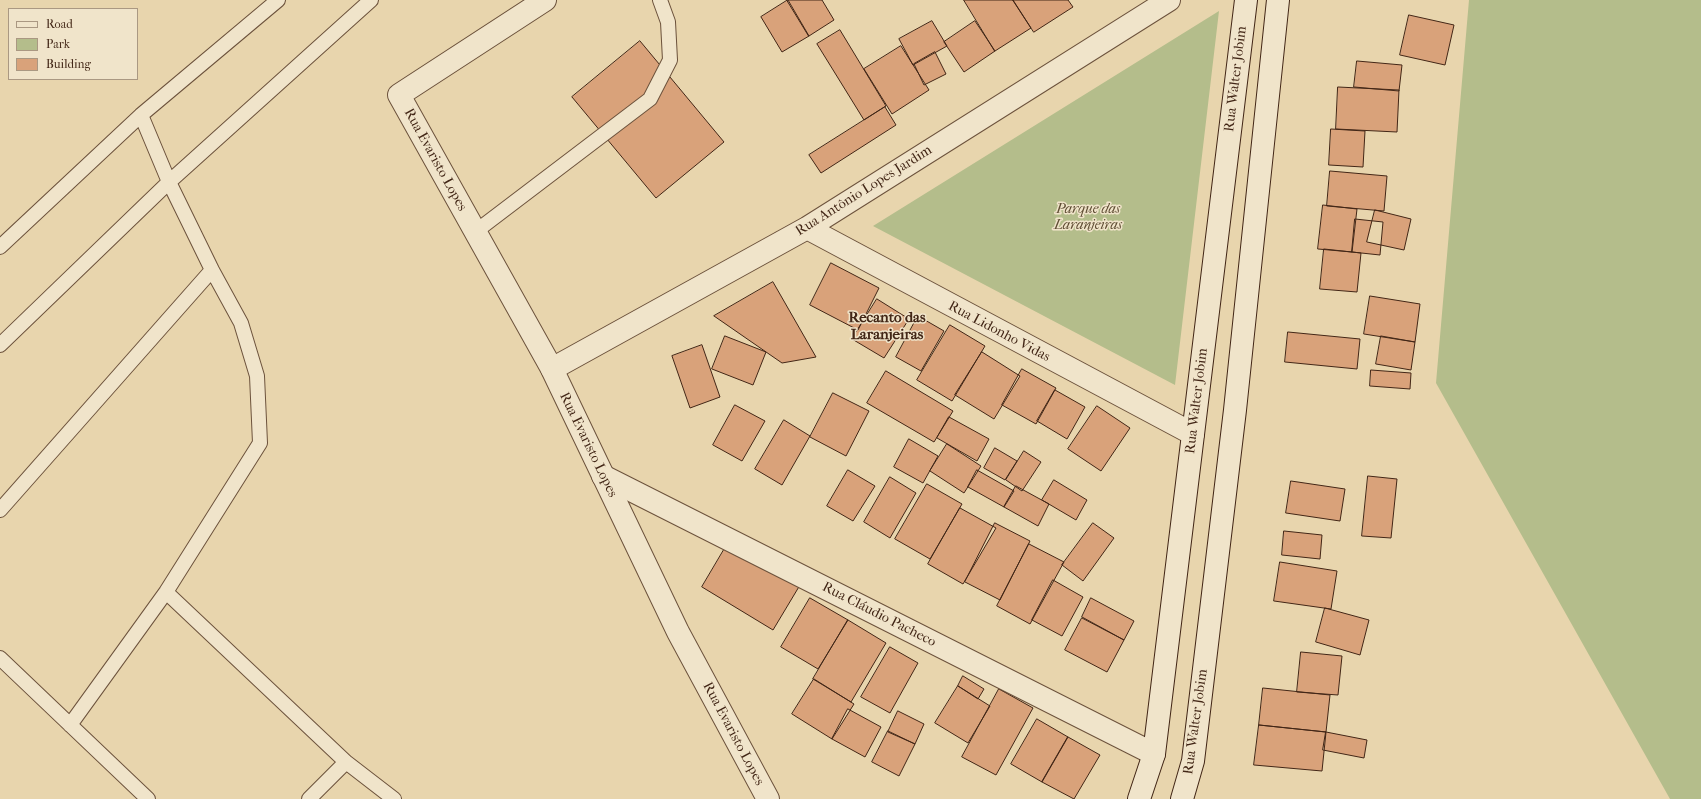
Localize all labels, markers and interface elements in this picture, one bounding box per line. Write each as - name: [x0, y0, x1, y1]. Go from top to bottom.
- legend: [8, 8, 138, 80]
- text: Road: [46, 17, 73, 31]
- street label: Rua Walter Jobim: [1221, 25, 1251, 133]
- text: Park: [46, 37, 70, 51]
- text: Building: [46, 57, 91, 71]
- street label: Rua Evaristo Lopes: [400, 106, 470, 214]
- street label: Rua Antônio Lopes Jardim: [793, 142, 935, 240]
- park label: Parque das Laranjeiras: [1054, 202, 1122, 234]
- street label: Rua Lidonho Vidas: [945, 298, 1053, 366]
- district label: Recanto das Laranjeiras: [848, 309, 926, 344]
- street label: Rua Walter Jobim: [1182, 347, 1212, 455]
- street label: Rua Evaristo Lopes: [555, 390, 621, 500]
- street label: Rua Cláudio Pacheco: [819, 579, 939, 651]
- street label: Rua Walter Jobim: [1180, 668, 1212, 776]
- street label: Rua Evaristo Lopes: [699, 679, 767, 789]

